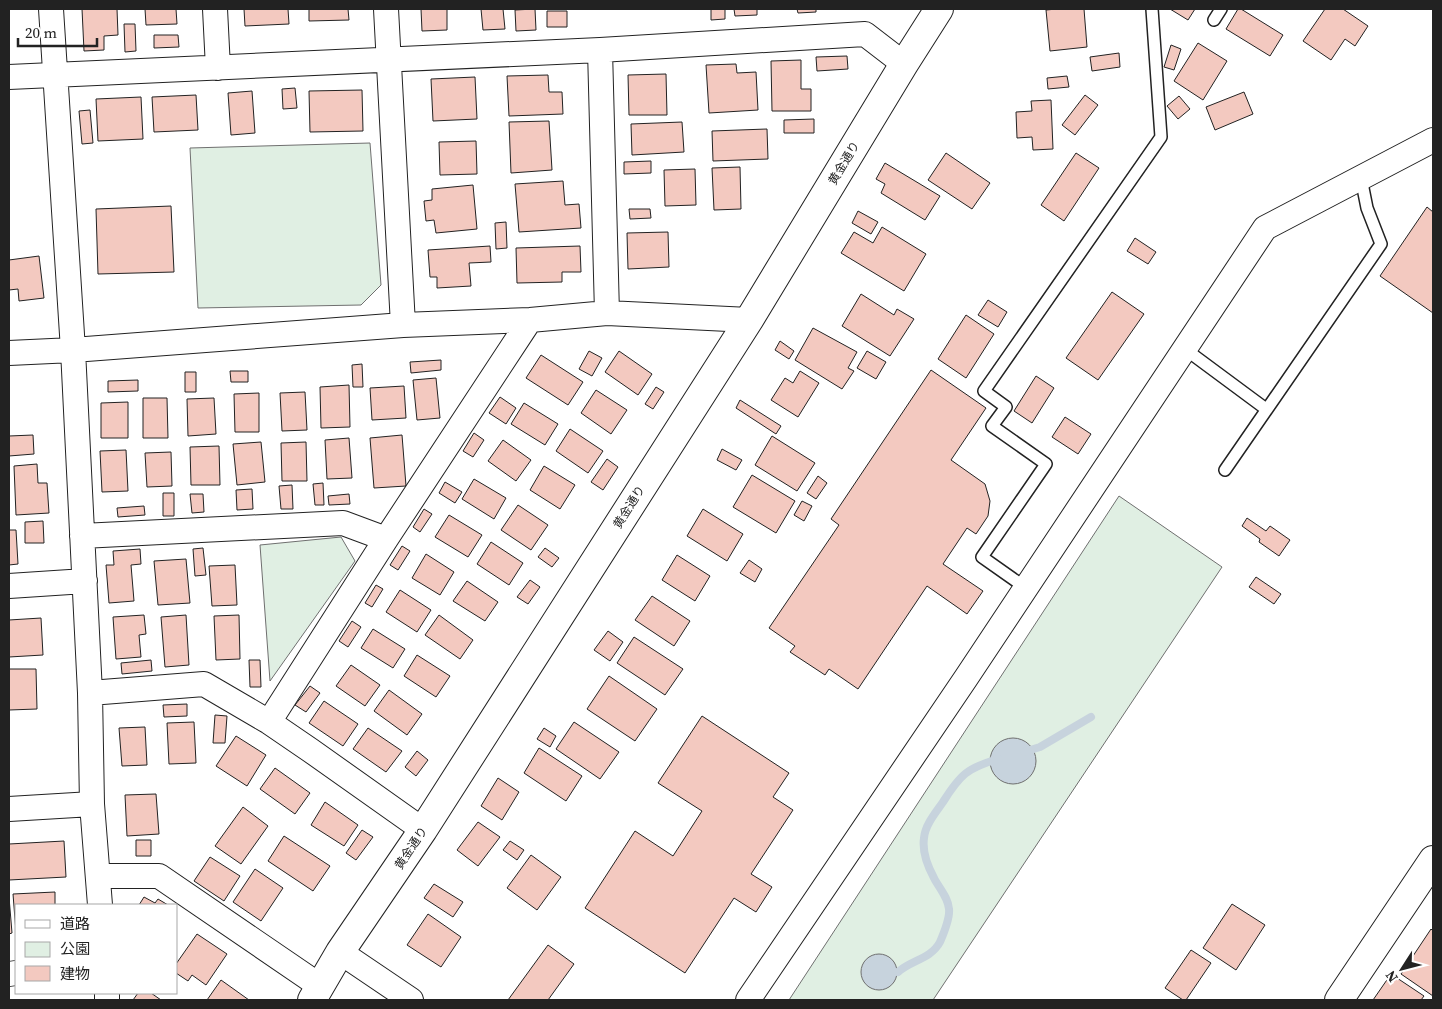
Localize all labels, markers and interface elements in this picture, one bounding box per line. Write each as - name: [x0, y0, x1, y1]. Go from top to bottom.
- scale bar: [18, 15, 96, 47]
- text: 20 m: [25, 22, 57, 43]
- street label: 黄金通り: [825, 138, 863, 188]
- street label: 黄金通り: [609, 482, 649, 532]
- street label: 黄金通り: [391, 824, 431, 872]
- legend: [15, 904, 178, 994]
- text: 道路: [60, 913, 90, 934]
- text: 公園: [60, 938, 90, 959]
- north arrow: [1377, 944, 1427, 994]
- text: 建物: [60, 963, 90, 984]
- text: N: [1380, 967, 1403, 987]

